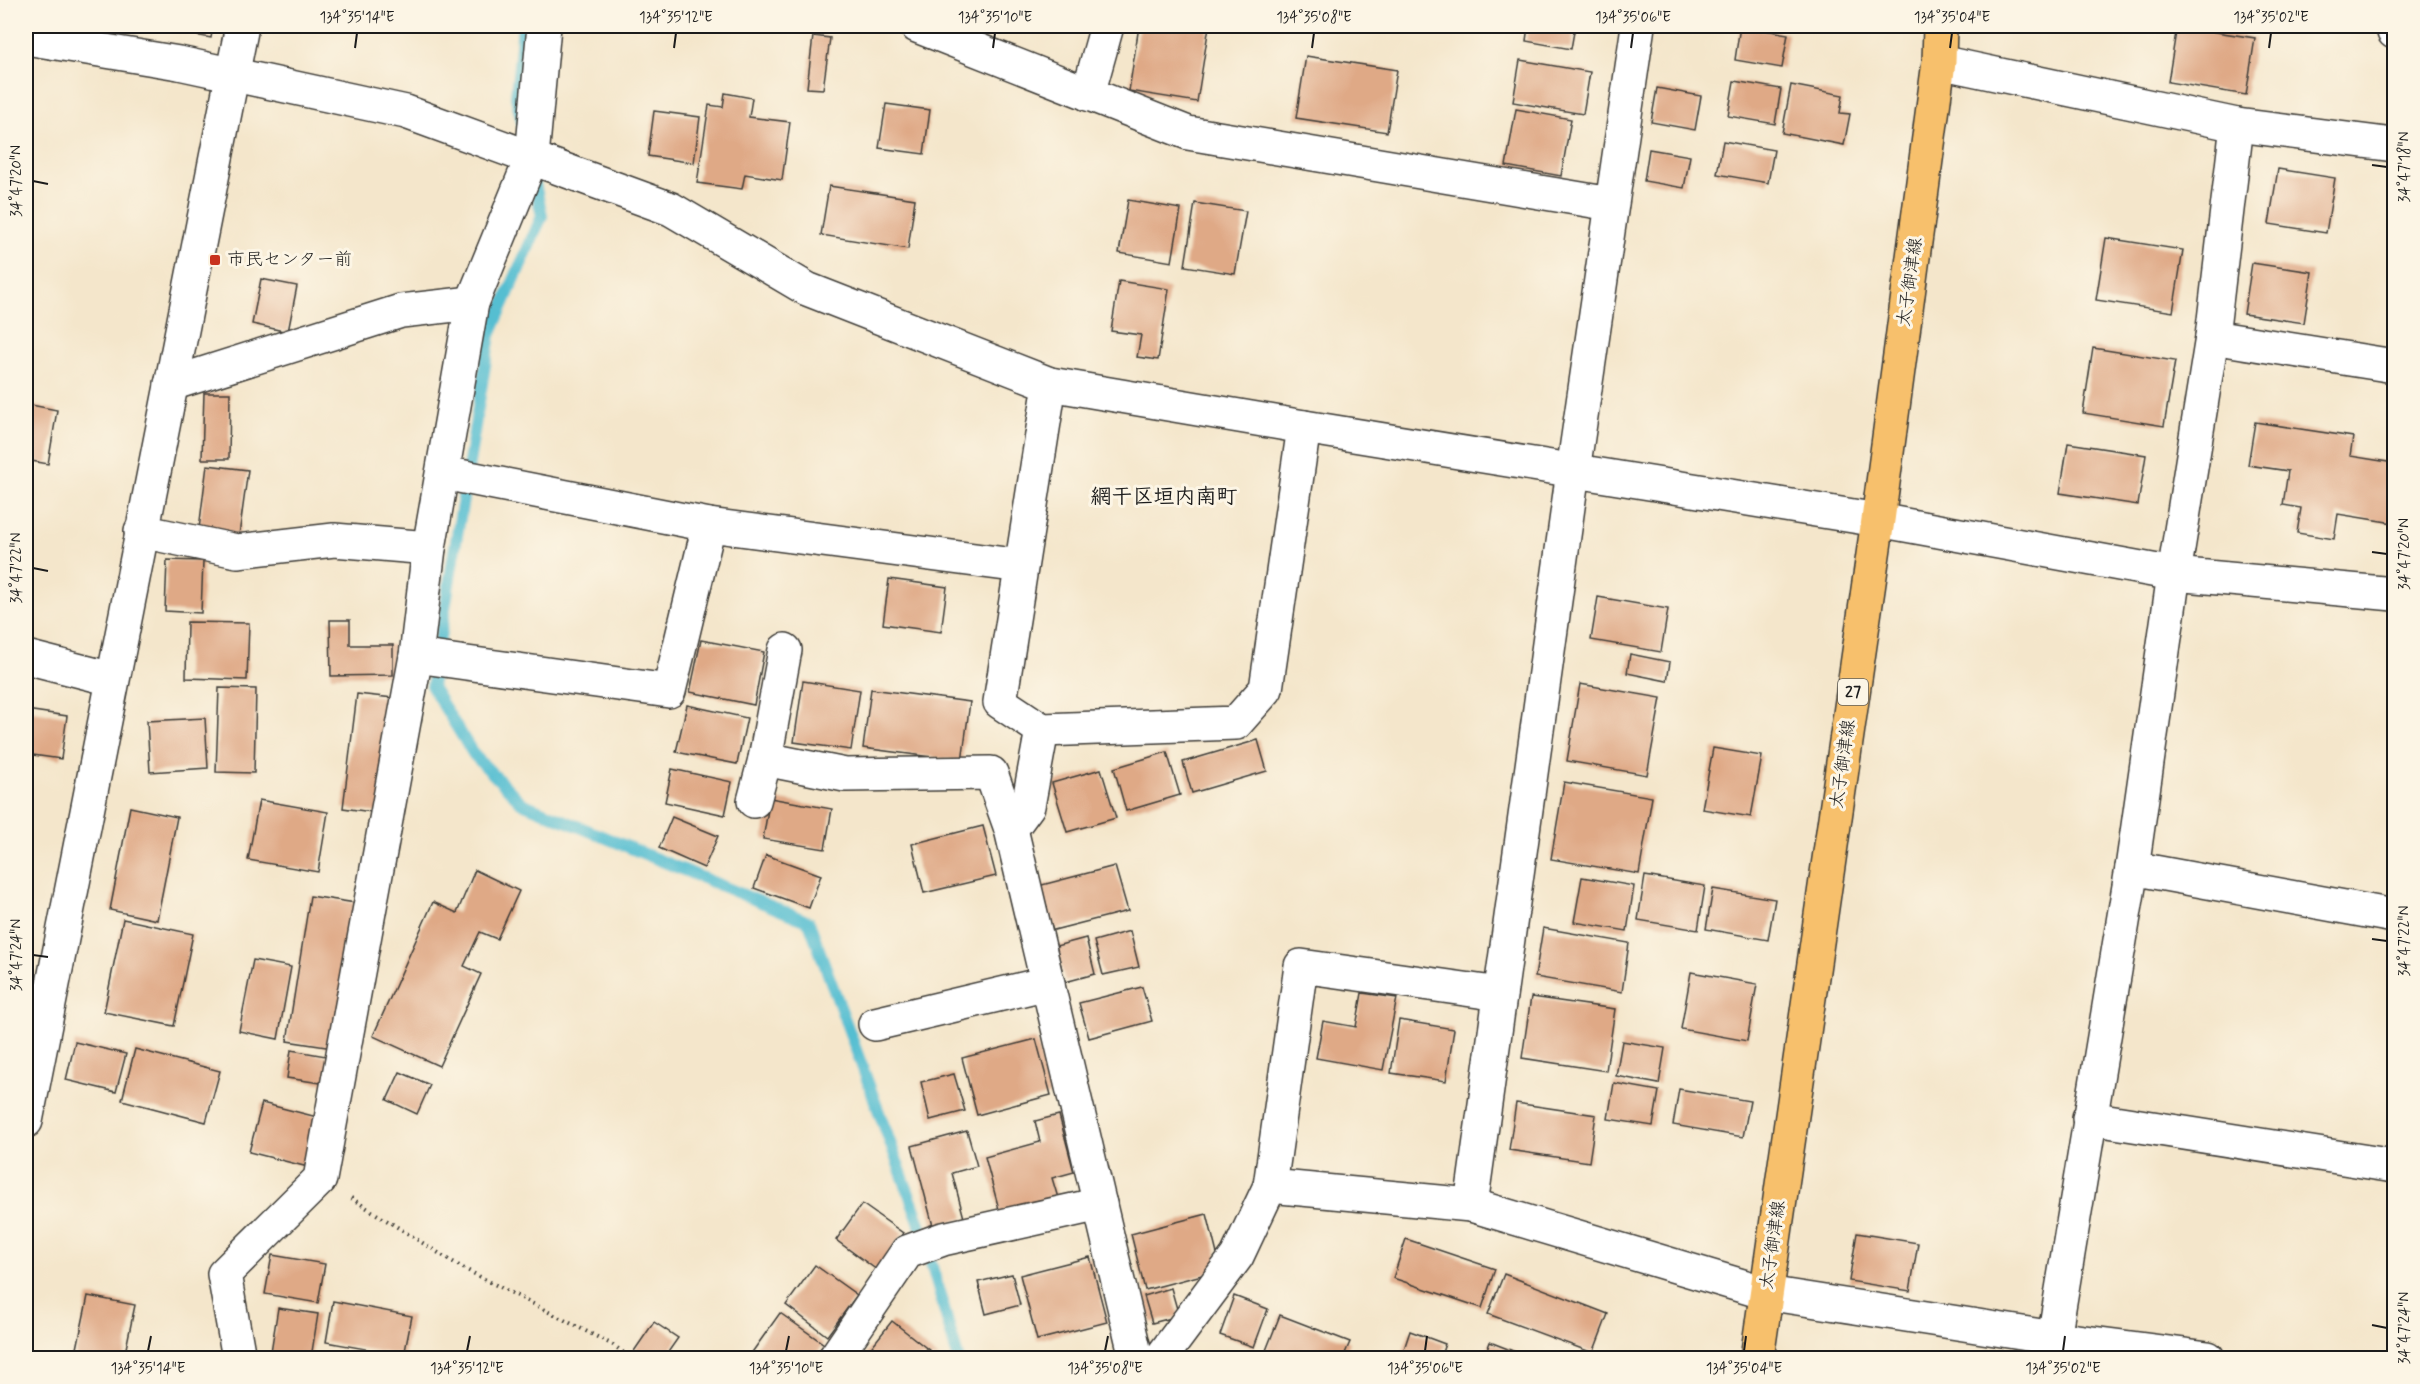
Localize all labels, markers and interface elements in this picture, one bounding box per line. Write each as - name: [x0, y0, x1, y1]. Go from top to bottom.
- text: 134°35'14"E: [320, 8, 395, 28]
- text: 134°35'12"E: [639, 8, 713, 28]
- text: 134°35'10"E: [958, 8, 1032, 28]
- text: 134°35'08"E: [1276, 8, 1352, 28]
- text: 134°35'06"E: [1595, 8, 1671, 28]
- text: 134°35'04"E: [1914, 8, 1991, 28]
- text: 134°35'02"E: [2233, 8, 2309, 28]
- text: 34°47'18"N: [2395, 132, 2415, 202]
- text: 34°47'20"N: [7, 145, 27, 217]
- street label: 太子御津線: [1892, 236, 1928, 328]
- place label: 市民センター前: [227, 248, 352, 272]
- marker: 市民センター前: [208, 253, 222, 267]
- district label: 網干区垣内南町: [1091, 483, 1238, 511]
- text: 34°47'20"N: [2395, 518, 2415, 590]
- text: 34°47'22"N: [7, 532, 27, 604]
- road number: 27: [1838, 679, 1868, 705]
- street label: 太子御津線: [1825, 718, 1861, 810]
- text: 34°47'22"N: [2395, 905, 2415, 977]
- text: 34°47'24"N: [7, 919, 27, 991]
- street label: 太子御津線: [1755, 1199, 1791, 1291]
- text: 34°47'24"N: [2395, 1292, 2415, 1364]
- text: 134°35'14"E: [111, 1359, 186, 1379]
- text: 134°35'12"E: [430, 1359, 504, 1379]
- text: 134°35'10"E: [749, 1359, 823, 1379]
- text: 134°35'08"E: [1067, 1359, 1143, 1379]
- text: 134°35'06"E: [1387, 1359, 1463, 1379]
- text: 134°35'04"E: [1706, 1359, 1783, 1379]
- text: 134°35'02"E: [2025, 1359, 2101, 1379]

